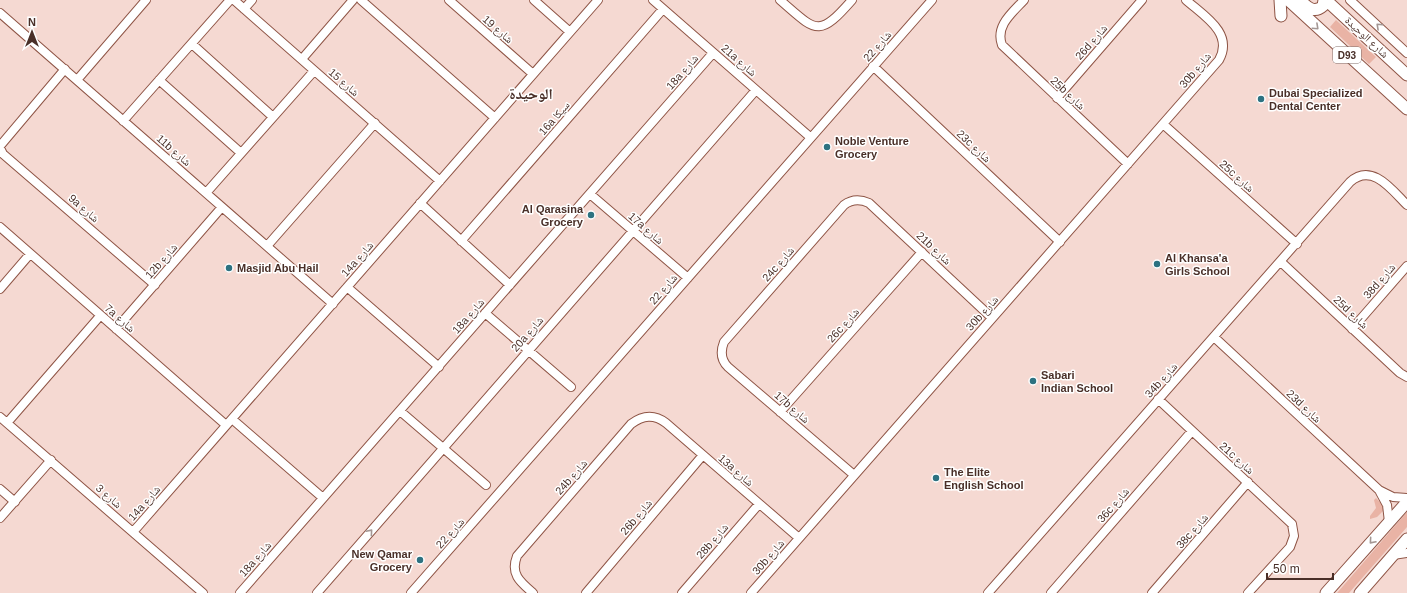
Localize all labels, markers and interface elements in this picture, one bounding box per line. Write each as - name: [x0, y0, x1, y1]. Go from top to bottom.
- north arrow: [12, 12, 52, 52]
- street label: شارع 19: [480, 13, 516, 46]
- street label: شارع الوحيدة: [1342, 14, 1391, 61]
- text: N: [28, 16, 36, 28]
- street label: 26d شارع: [1073, 22, 1110, 63]
- one-way arrow: [1312, 22, 1319, 29]
- one-way arrow: [1376, 24, 1384, 31]
- street label: شارع 22: [861, 28, 894, 64]
- street label: 21a شارع: [718, 42, 759, 79]
- road number: D93: [1333, 47, 1361, 63]
- street label: 30b شارع: [1177, 50, 1214, 91]
- street label: 18a شارع: [664, 52, 701, 93]
- street label: شارع 15: [326, 66, 362, 99]
- street label: 25b شارع: [1048, 74, 1088, 113]
- district label: الوحيدة: [509, 85, 553, 102]
- place label: Dubai Specialized Dental Center: [1269, 87, 1363, 112]
- marker: Dubai Specialized Dental Center: [1256, 94, 1266, 104]
- street label: 16a سيكا: [536, 99, 572, 137]
- street label: 23c شارع: [954, 127, 993, 165]
- street label: 11b شارع: [154, 132, 194, 169]
- place label: Noble Venture Grocery: [835, 135, 909, 160]
- marker: Noble Venture Grocery: [822, 142, 832, 152]
- street label: 25c شارع: [1217, 158, 1257, 195]
- street label: 9a شارع: [66, 192, 102, 225]
- place label: Al Qarasina Grocery: [522, 203, 584, 228]
- marker: Al Qarasina Grocery: [586, 210, 596, 220]
- street label: 17a شارع: [625, 210, 666, 247]
- street label: 21b شارع: [914, 229, 954, 268]
- street label: 14a شارع: [339, 239, 376, 280]
- street label: 12b شارع: [143, 241, 180, 282]
- street label: 24c شارع: [760, 244, 797, 284]
- place label: Al Khansa'a Girls School: [1165, 252, 1230, 277]
- marker: Al Khansa'a Girls School: [1152, 259, 1162, 269]
- street label: 38d شارع: [1361, 261, 1398, 302]
- place label: Masjid Abu Hail: [237, 262, 319, 274]
- marker: Masjid Abu Hail: [224, 263, 234, 273]
- street label: شارع 22: [647, 271, 680, 307]
- street label: 30b شارع: [963, 293, 1001, 333]
- street label: 25d شارع: [1331, 293, 1371, 332]
- street label: 18a شارع: [450, 296, 487, 337]
- street label: 7a شارع: [102, 302, 138, 335]
- street label: 26c شارع: [825, 305, 862, 345]
- street label: 20a شارع: [509, 314, 546, 355]
- street label: 34b شارع: [1142, 360, 1180, 400]
- place label: Sabari Indian School: [1041, 369, 1113, 394]
- marker: Sabari Indian School: [1028, 376, 1038, 386]
- street label: 23d شارع: [1284, 387, 1324, 426]
- street label: 17b شارع: [771, 389, 812, 426]
- street label: 21c شارع: [1217, 440, 1257, 477]
- street label: 13a شارع: [715, 452, 756, 489]
- street label: 24b شارع: [553, 457, 590, 498]
- place label: The Elite English School: [944, 466, 1023, 491]
- marker: The Elite English School: [931, 473, 941, 483]
- street label: شارع 3: [93, 482, 124, 511]
- street label: 14a شارع: [126, 483, 163, 524]
- street label: 36c شارع: [1095, 485, 1132, 525]
- street label: 26b شارع: [618, 497, 655, 538]
- street label: 38c شارع: [1174, 511, 1211, 551]
- street label: شارع 22: [433, 516, 467, 551]
- street label: 28b شارع: [694, 521, 731, 562]
- one-way arrow: [366, 529, 373, 537]
- street label: 30b شارع: [750, 537, 787, 578]
- one-way arrow: [1370, 537, 1377, 544]
- street label: 18a شارع: [237, 539, 274, 580]
- place label: New Qamar Grocery: [351, 548, 413, 573]
- marker: New Qamar Grocery: [415, 555, 425, 565]
- scale bar: [1267, 555, 1333, 581]
- text: 50 m: [1273, 562, 1300, 576]

